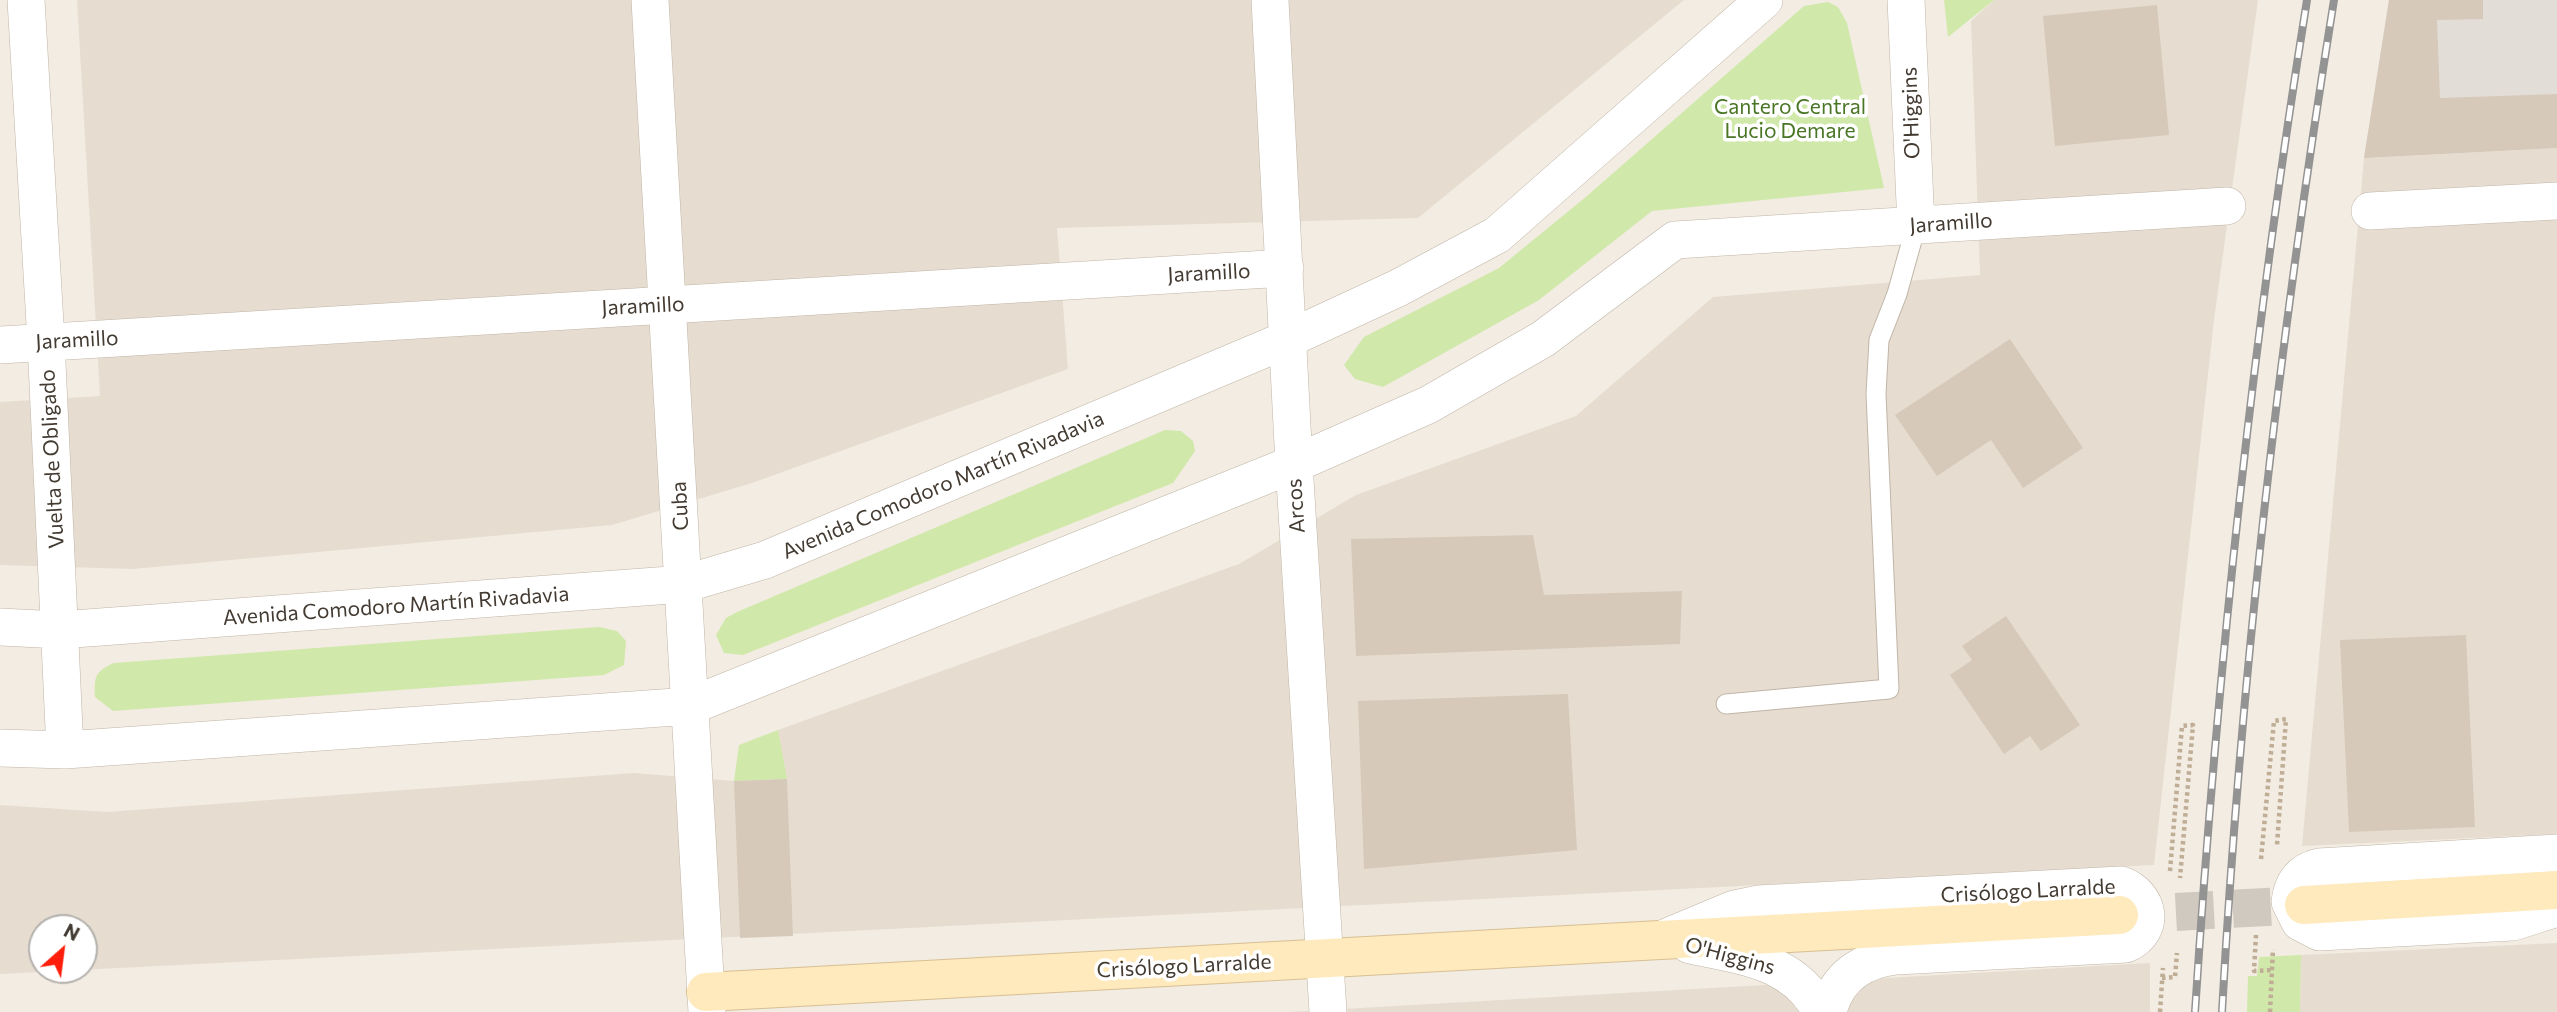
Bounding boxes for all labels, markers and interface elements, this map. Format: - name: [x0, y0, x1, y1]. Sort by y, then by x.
- street label: O'Higgins: [1897, 66, 1925, 160]
- park label: Cantero Central Lucio Demare: [1714, 94, 1866, 144]
- street label: Jaramillo: [1909, 208, 1993, 238]
- street label: Jaramillo: [1167, 258, 1251, 288]
- street label: Jaramillo: [601, 291, 685, 321]
- street label: Jaramillo: [35, 325, 119, 355]
- street label: Vuelta de Obligado: [35, 369, 69, 549]
- street label: Avenida Comodoro Martín Rivadavia: [778, 406, 1108, 564]
- street label: Arcos: [1282, 478, 1310, 534]
- street label: Cuba: [666, 481, 694, 531]
- street label: Avenida Comodoro Martín Rivadavia: [222, 581, 570, 631]
- street label: Crisólogo Larralde: [1940, 874, 2116, 908]
- north arrow: [28, 914, 98, 984]
- text: N: [60, 918, 84, 945]
- street label: O'Higgins: [1682, 932, 1778, 980]
- street label: Crisólogo Larralde: [1096, 949, 1272, 983]

